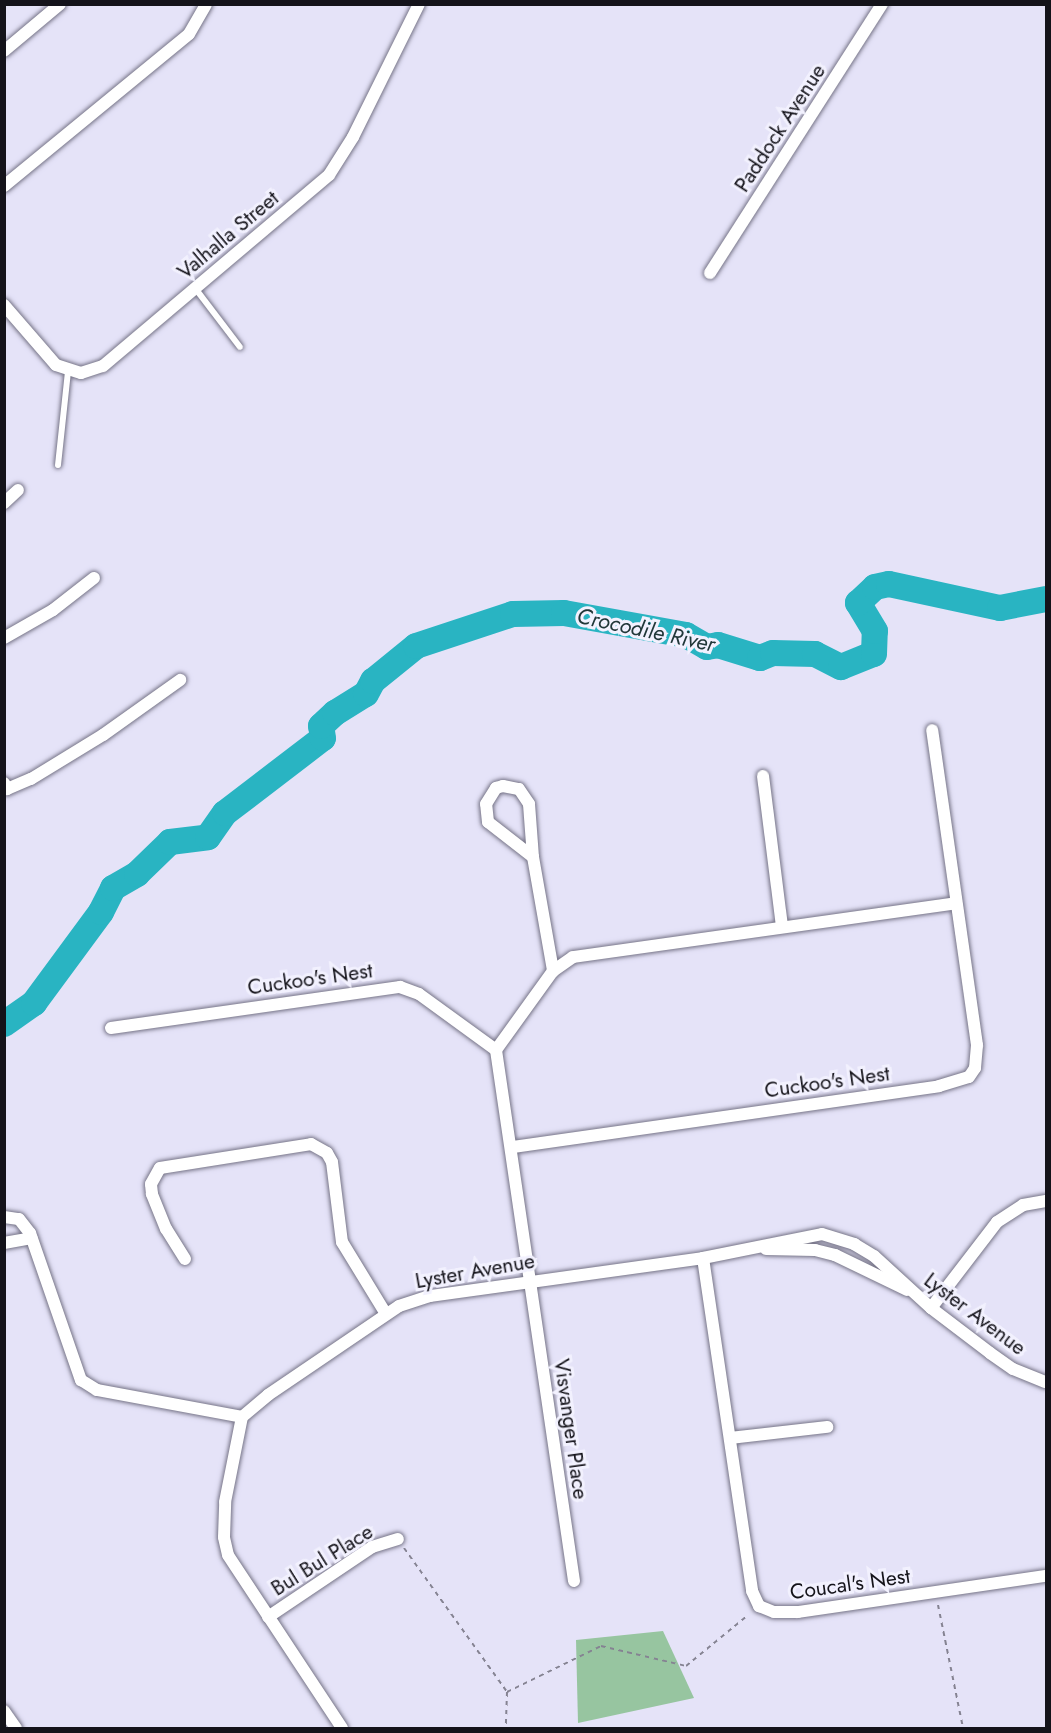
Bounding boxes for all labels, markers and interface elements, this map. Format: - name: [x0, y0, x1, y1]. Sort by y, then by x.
- street label: Paddock Avenue: [729, 59, 831, 197]
- street label: Valhalla Street: [172, 186, 284, 284]
- water label: Crocodile River: [575, 603, 717, 657]
- street label: Cuckoo's Nest: [246, 958, 374, 1000]
- street label: Cuckoo's Nest: [763, 1061, 891, 1103]
- street label: Lyster Avenue: [413, 1248, 537, 1294]
- street label: Lyster Avenue: [919, 1268, 1031, 1360]
- street label: Visvanger Place: [549, 1357, 593, 1501]
- street label: Bul Bul Place: [267, 1519, 377, 1601]
- street label: Coucal's Nest: [788, 1563, 912, 1605]

